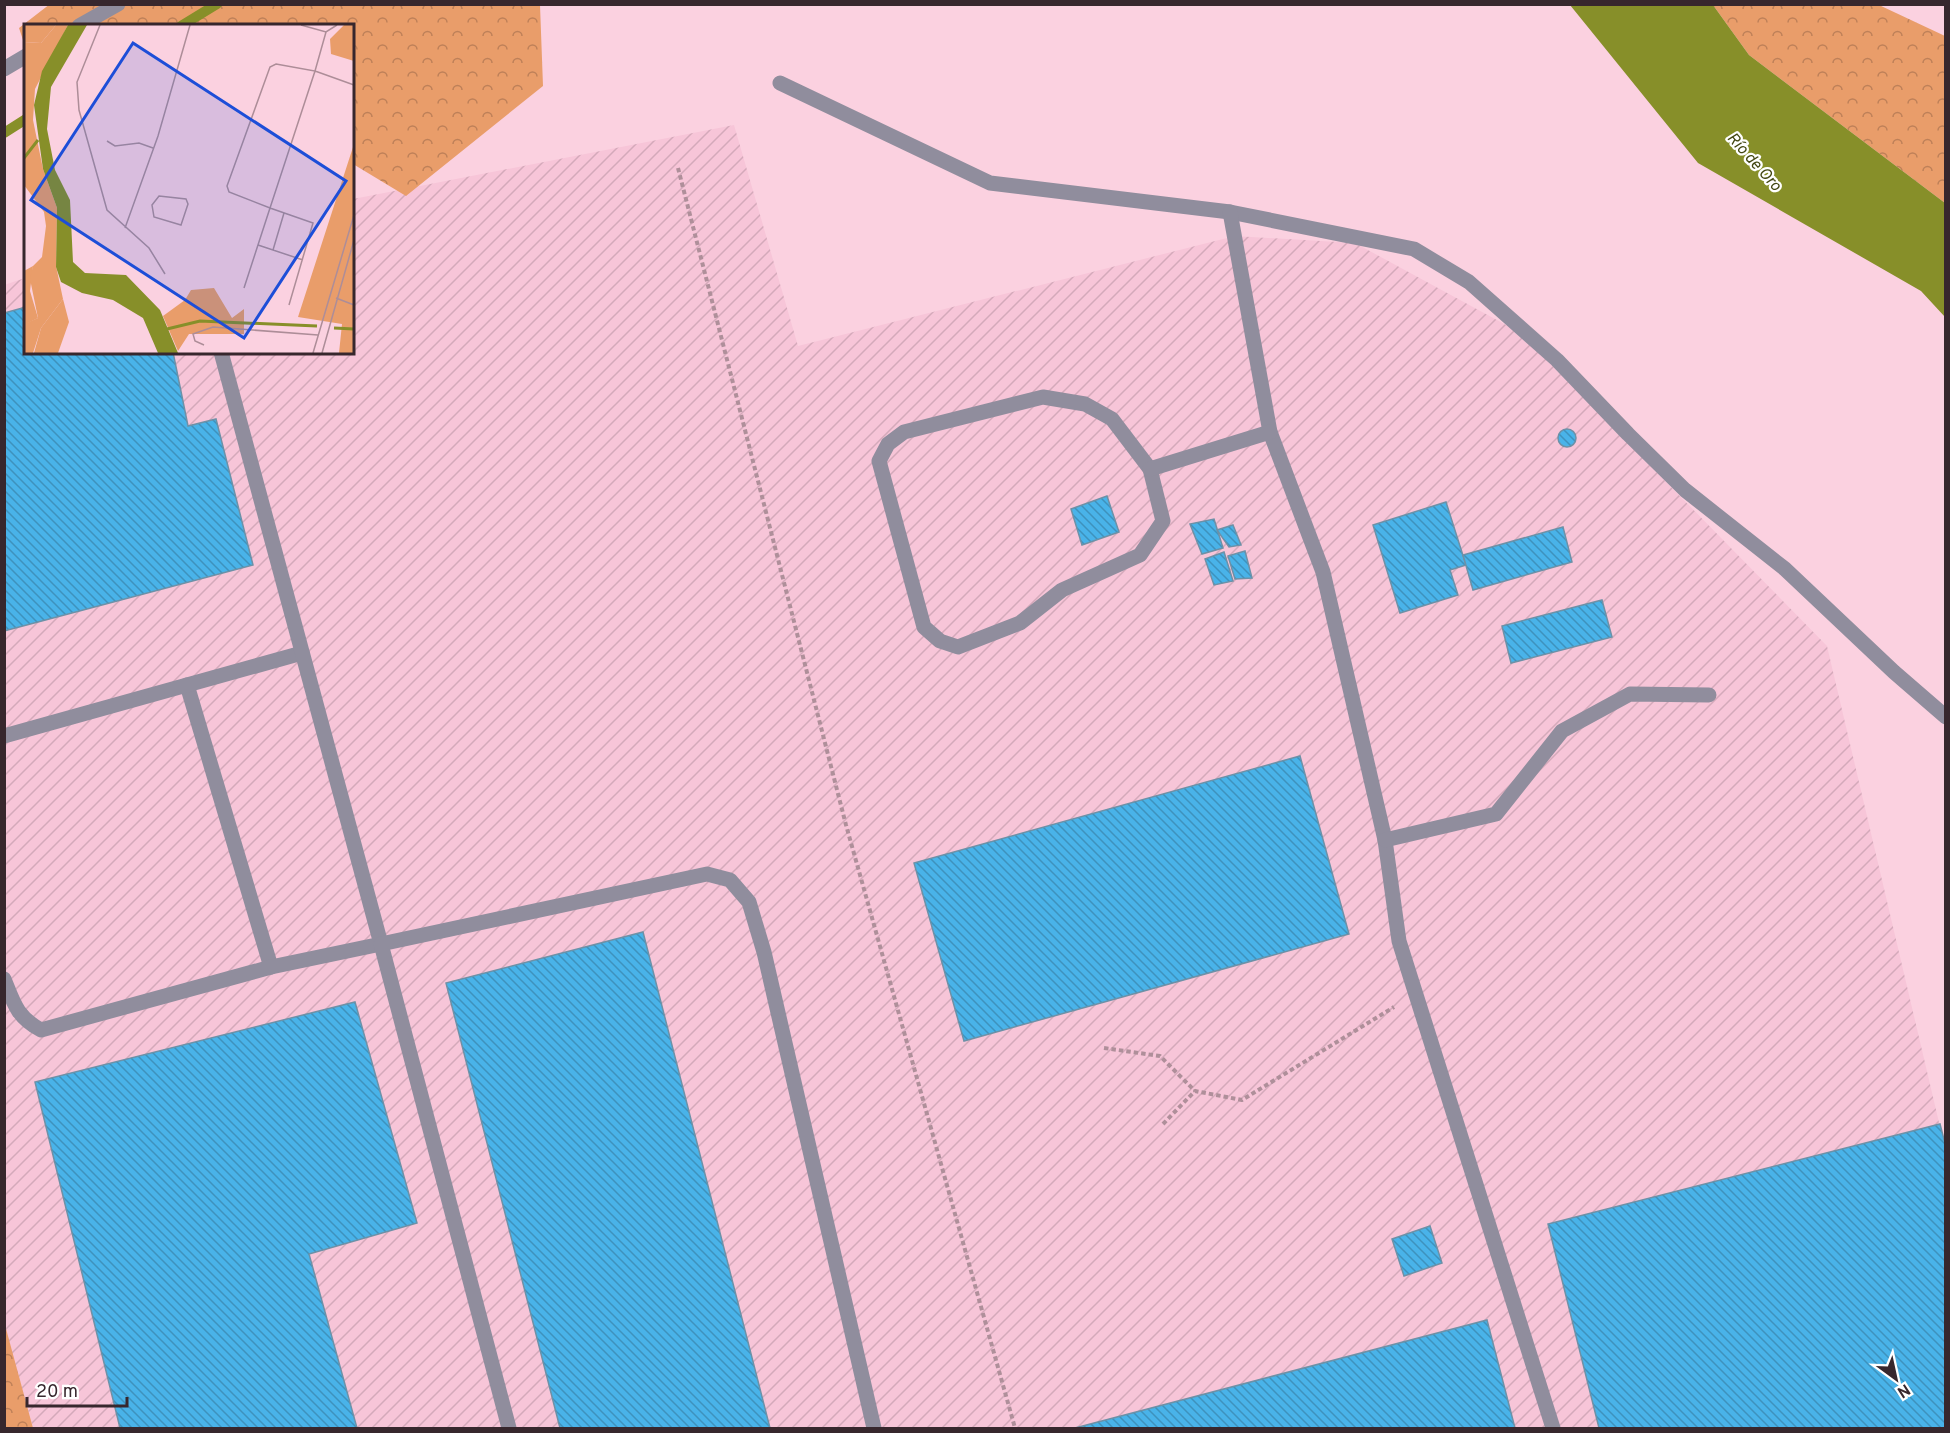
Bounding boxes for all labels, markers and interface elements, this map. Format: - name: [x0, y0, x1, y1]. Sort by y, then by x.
- inset map: [24, 24, 354, 354]
- water label: Río de Oro: [1722, 129, 1785, 196]
- north arrow: [1866, 1349, 1926, 1409]
- scale bar: [27, 1370, 128, 1408]
- text: N: [1893, 1378, 1913, 1401]
- text: 20 m: [36, 1381, 78, 1404]

